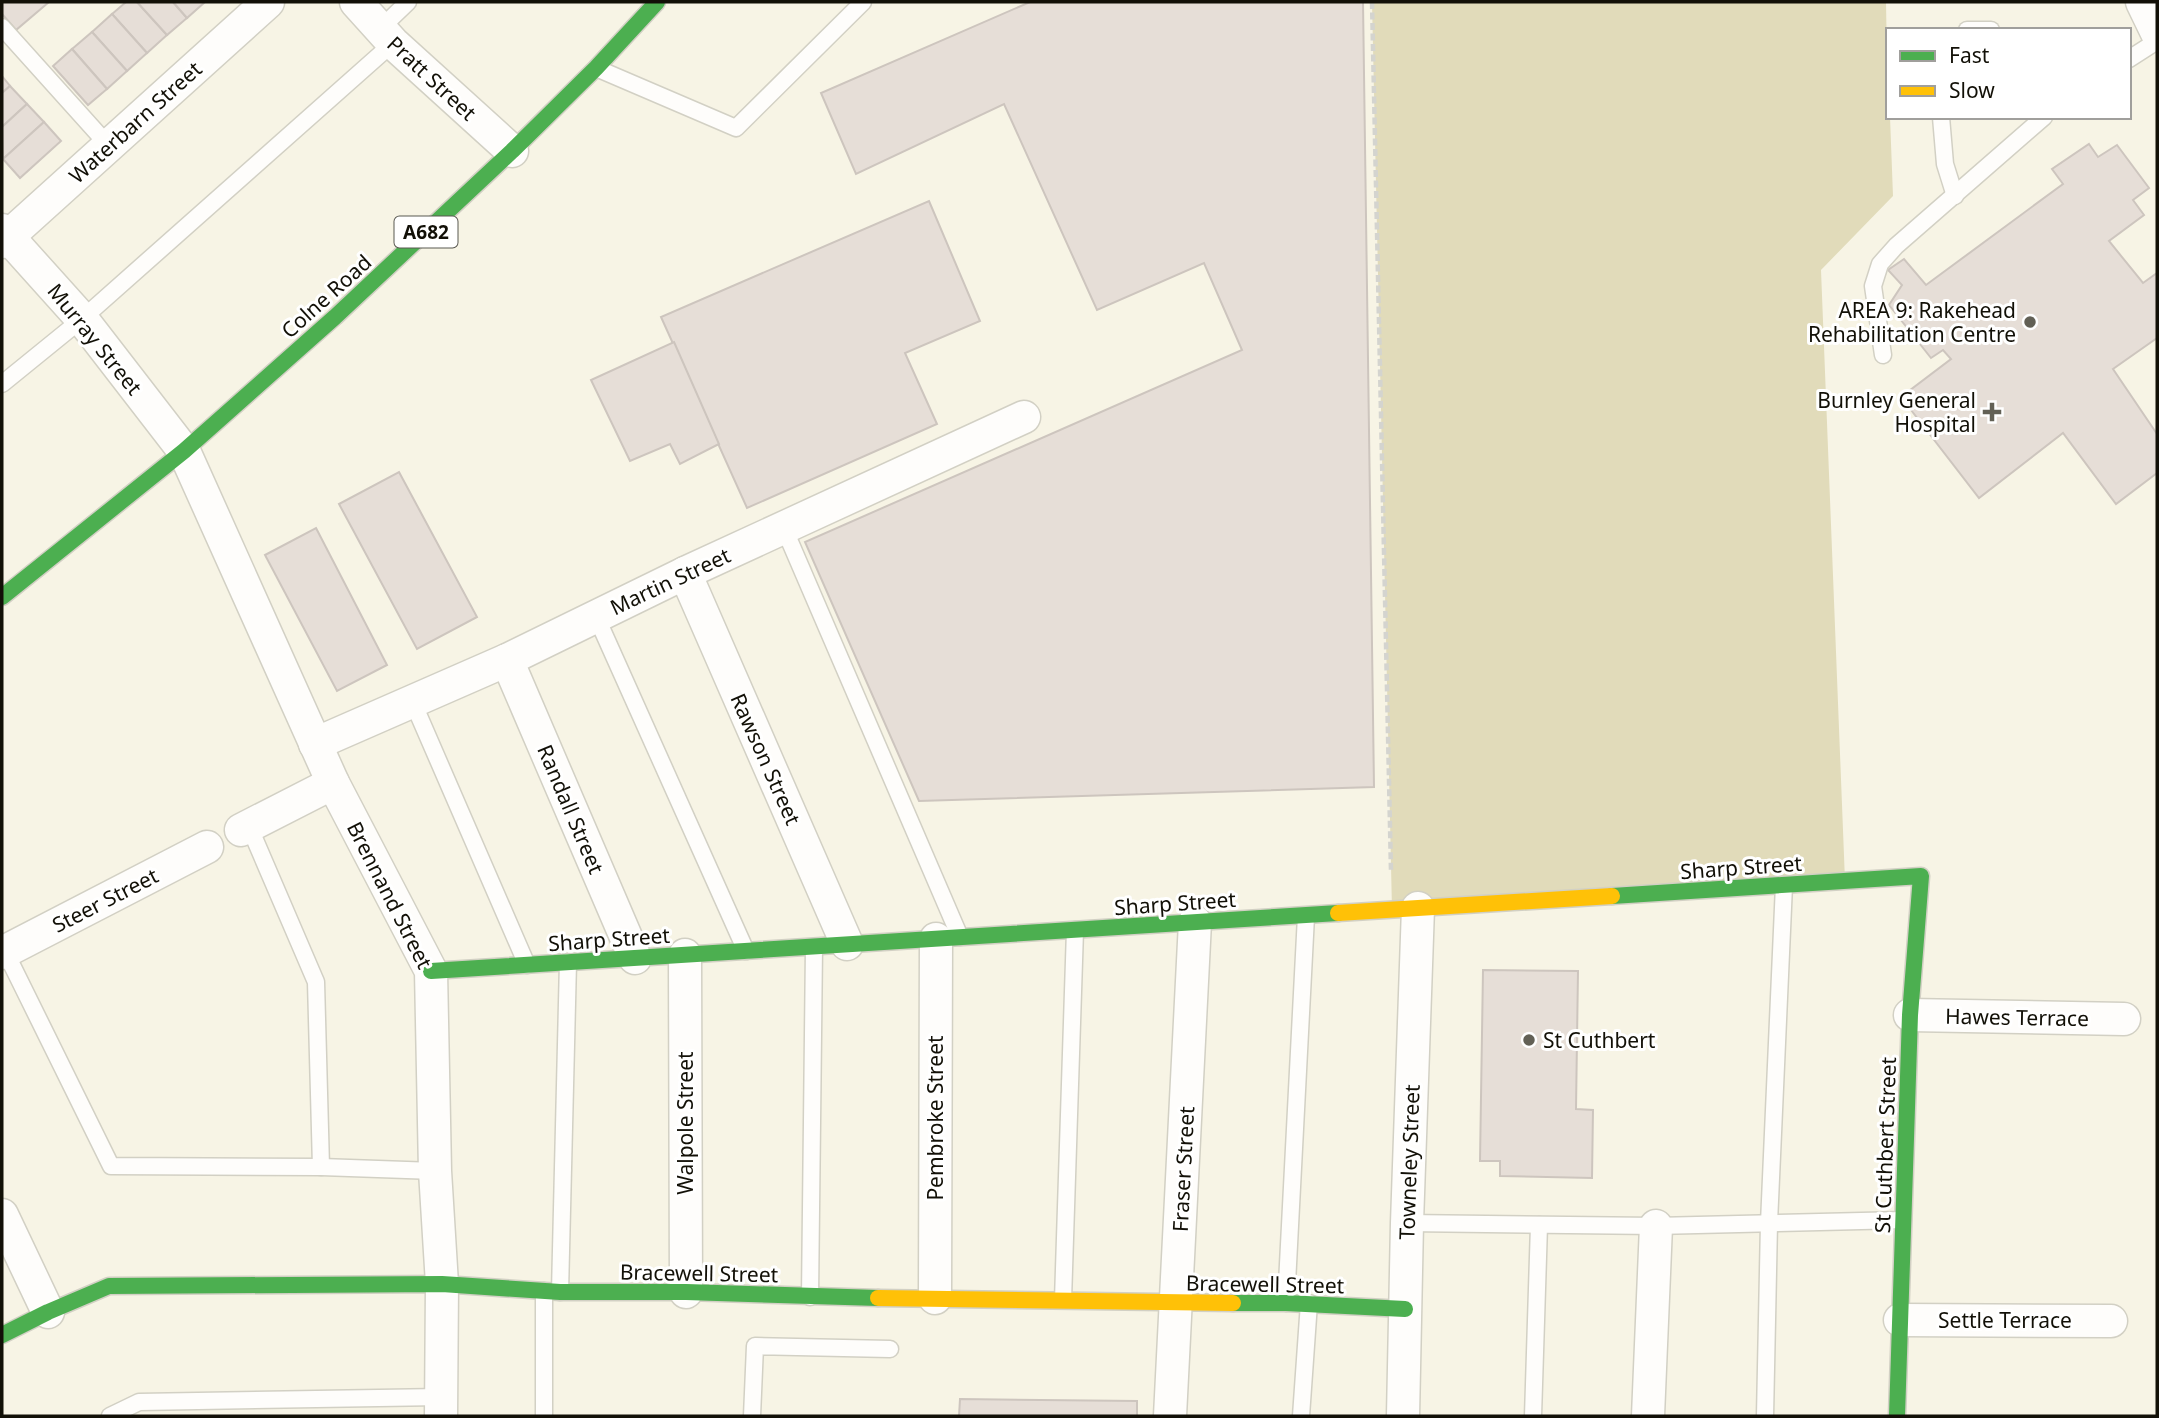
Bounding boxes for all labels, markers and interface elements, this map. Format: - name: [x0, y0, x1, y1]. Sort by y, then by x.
- legend: [1886, 28, 2131, 119]
- street label: Pratt Street: [381, 30, 483, 127]
- text: Fast: [1949, 41, 1990, 69]
- street label: Waterbarn Street: [63, 55, 208, 189]
- text: Slow: [1949, 76, 1995, 104]
- road number: A682: [394, 216, 458, 248]
- street label: Colne Road: [275, 248, 377, 344]
- street label: Murray Street: [41, 278, 149, 401]
- place label: AREA 9: Rakehead Rehabilitation Centre: [1808, 296, 2016, 348]
- marker: AREA 9: Rakehead Rehabilitation Centre: [2022, 314, 2038, 330]
- place label: Burnley General Hospital: [1817, 386, 1976, 438]
- marker: Burnley General Hospital: [1982, 402, 2002, 422]
- street label: Martin Street: [605, 541, 735, 621]
- street label: Rawson Street: [724, 689, 808, 830]
- street label: Randall Street: [531, 740, 611, 878]
- street label: Brennand Street: [341, 817, 439, 974]
- street label: Sharp Street: [1679, 849, 1803, 885]
- street label: Steer Street: [47, 861, 163, 939]
- street label: Sharp Street: [1113, 885, 1237, 921]
- street label: Sharp Street: [547, 921, 671, 957]
- street label: Hawes Terrace: [1945, 1002, 2089, 1032]
- place label: St Cuthbert: [1543, 1026, 1656, 1054]
- marker: St Cuthbert: [1521, 1032, 1537, 1048]
- street label: Pembroke Street: [921, 1035, 949, 1201]
- street label: Walpole Street: [671, 1051, 699, 1195]
- street label: St Cuthbert Street: [1868, 1056, 1902, 1234]
- street label: Towneley Street: [1392, 1083, 1426, 1240]
- street label: Fraser Street: [1166, 1105, 1200, 1232]
- street label: Bracewell Street: [620, 1258, 779, 1288]
- street label: Bracewell Street: [1186, 1269, 1345, 1299]
- street label: Settle Terrace: [1938, 1306, 2072, 1334]

